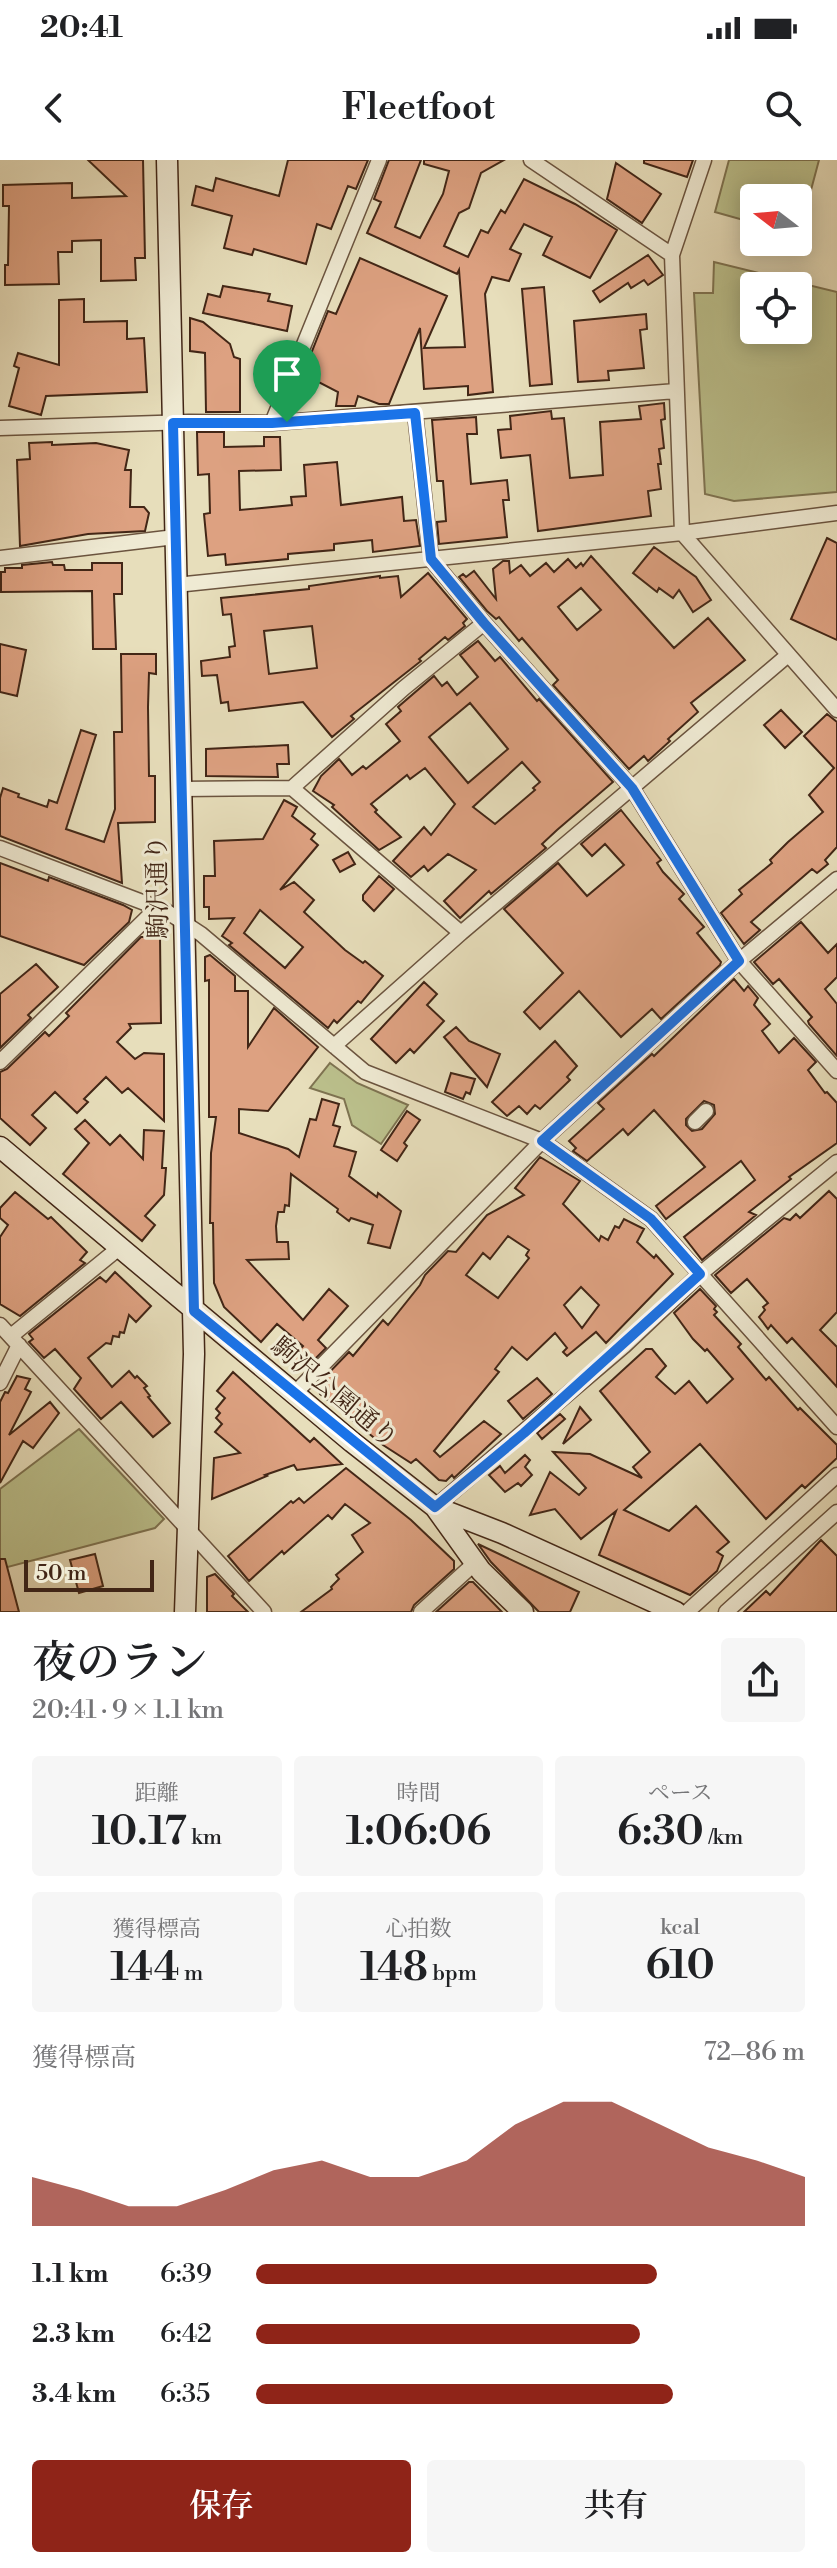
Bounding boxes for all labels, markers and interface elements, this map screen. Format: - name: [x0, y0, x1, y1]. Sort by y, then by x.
- text: 20:41: [40, 9, 123, 47]
- icon: back: [32, 86, 76, 130]
- text: Fleetfoot: [342, 86, 495, 131]
- icon: search: [761, 86, 805, 130]
- north arrow: [740, 184, 812, 256]
- map controls: [740, 184, 812, 344]
- button: locate: [740, 272, 812, 344]
- pin: [253, 340, 321, 422]
- icon: arrive: [265, 352, 309, 396]
- street label: 駒沢通り: [141, 835, 175, 939]
- street label: 駒沢公園通り: [264, 1330, 404, 1455]
- scale bar: [24, 1556, 154, 1592]
- text: 50 m: [36, 1560, 87, 1587]
- text: 夜のラン: [32, 1636, 208, 1691]
- button: share: [721, 1638, 805, 1722]
- text: 20:41 · 9 × 1.1 km: [32, 1694, 224, 1726]
- text: 距離: [135, 1780, 179, 1807]
- text: 時間: [396, 1780, 441, 1807]
- text: ペース: [648, 1780, 713, 1807]
- text: 10.17: [92, 1807, 187, 1857]
- text: 1:06:06: [346, 1807, 491, 1857]
- text: 6:30: [617, 1807, 704, 1857]
- text: km: [187, 1824, 222, 1851]
- text: /km: [704, 1824, 743, 1851]
- text: kcal: [660, 1914, 700, 1941]
- text: 獲得標高: [113, 1916, 201, 1943]
- text: 心拍数: [385, 1916, 452, 1943]
- text: 610: [646, 1941, 715, 1991]
- text: 144: [110, 1943, 180, 1993]
- text: 148: [360, 1943, 428, 1993]
- text: m: [180, 1960, 203, 1987]
- text: bpm: [428, 1960, 477, 1987]
- text: 72–86 m: [704, 2036, 805, 2068]
- text: 獲得標高: [32, 2042, 136, 2074]
- text: 1.1 km: [32, 2258, 108, 2290]
- text: 6:39: [160, 2258, 212, 2290]
- text: 2.3 km: [32, 2318, 115, 2350]
- text: 6:42: [160, 2318, 212, 2350]
- text: 3.4 km: [32, 2378, 116, 2410]
- text: 6:35: [160, 2378, 210, 2410]
- button: 保存: [32, 2460, 411, 2552]
- button: 共有: [427, 2460, 805, 2552]

